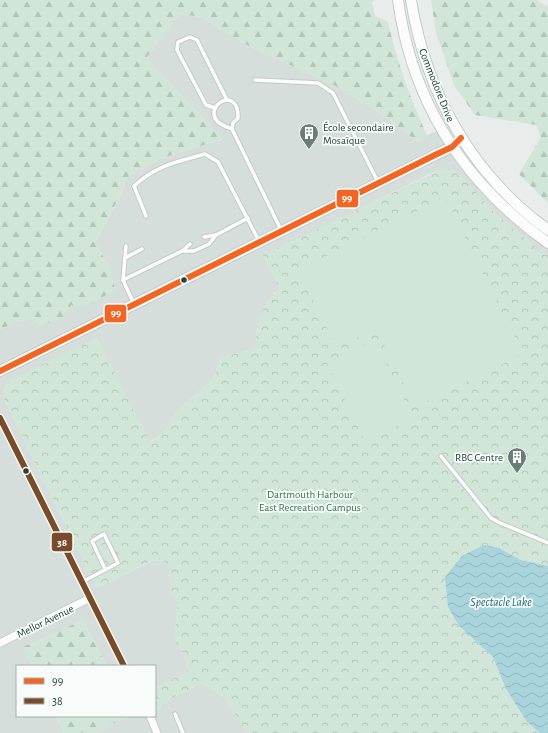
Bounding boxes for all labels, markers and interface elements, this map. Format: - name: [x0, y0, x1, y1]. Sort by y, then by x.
- street label: Commodore Drive: [417, 47, 456, 123]
- place label: École secondaire Mosaïque: [323, 121, 394, 146]
- building icon: École secondaire Mosaïque: [298, 122, 320, 150]
- line badge: 99: [336, 189, 359, 208]
- text: 99: [342, 193, 352, 204]
- unlabelled marker: [179, 275, 189, 285]
- line badge: 99: [104, 304, 127, 323]
- text: 99: [111, 308, 121, 319]
- building icon: RBC Centre: [506, 446, 528, 474]
- place label: RBC Centre: [455, 452, 503, 463]
- unlabelled marker: [21, 466, 31, 476]
- park label: Dartmouth Harbour East Recreation Campus: [259, 489, 361, 513]
- line badge: 38: [51, 532, 73, 552]
- text: 38: [57, 537, 67, 548]
- water label: Spectacle Lake: [470, 596, 532, 609]
- street label: Mellor Avenue: [15, 603, 75, 640]
- legend: [16, 665, 156, 717]
- text: 99: [52, 675, 64, 687]
- text: 38: [52, 695, 63, 707]

